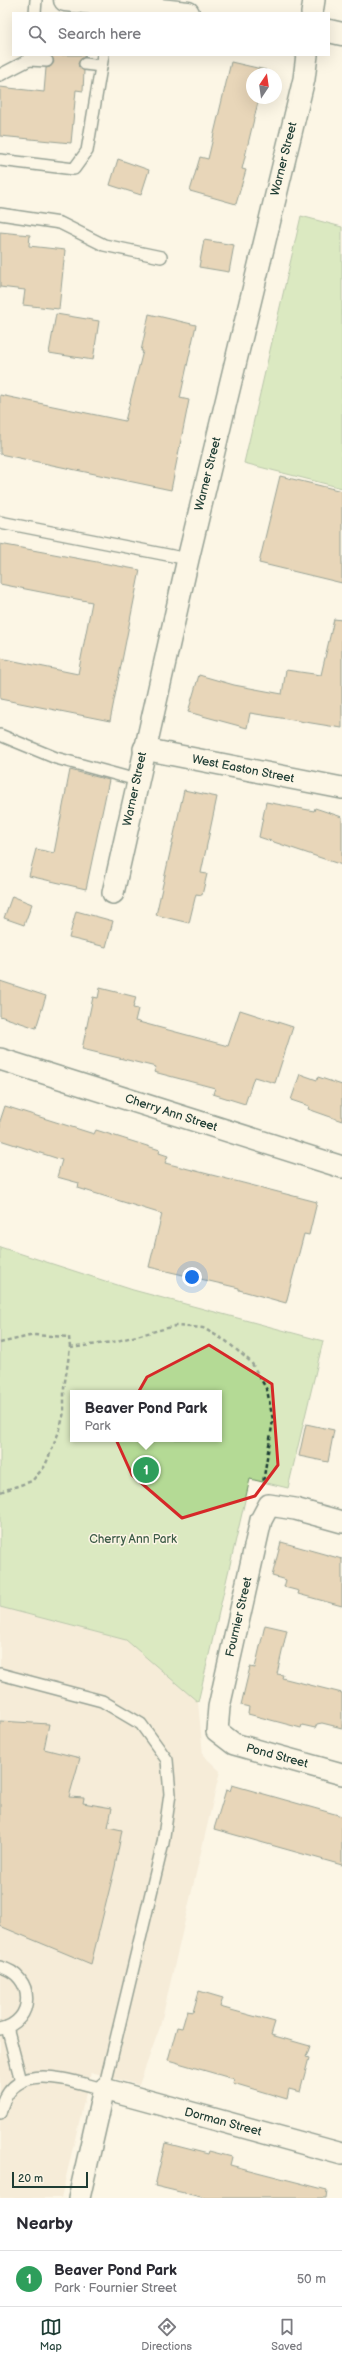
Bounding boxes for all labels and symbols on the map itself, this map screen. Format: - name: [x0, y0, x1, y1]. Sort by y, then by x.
- north arrow: [246, 68, 282, 104]
- street label: Warner Street: [268, 120, 300, 197]
- street label: Warner Street: [192, 435, 224, 512]
- street label: Warner Street: [120, 750, 150, 828]
- street label: West Easton Street: [191, 752, 296, 786]
- street label: Cherry Ann Street: [123, 1091, 219, 1135]
- your location: [182, 1267, 202, 1287]
- pin: 1: [133, 1455, 159, 1485]
- park label: Cherry Ann Park: [89, 1532, 177, 1547]
- street label: Fournier Street: [223, 1575, 256, 1658]
- street label: Pond Street: [244, 1741, 310, 1772]
- street label: Dorman Street: [183, 2105, 263, 2140]
- scale bar: [12, 2170, 88, 2189]

